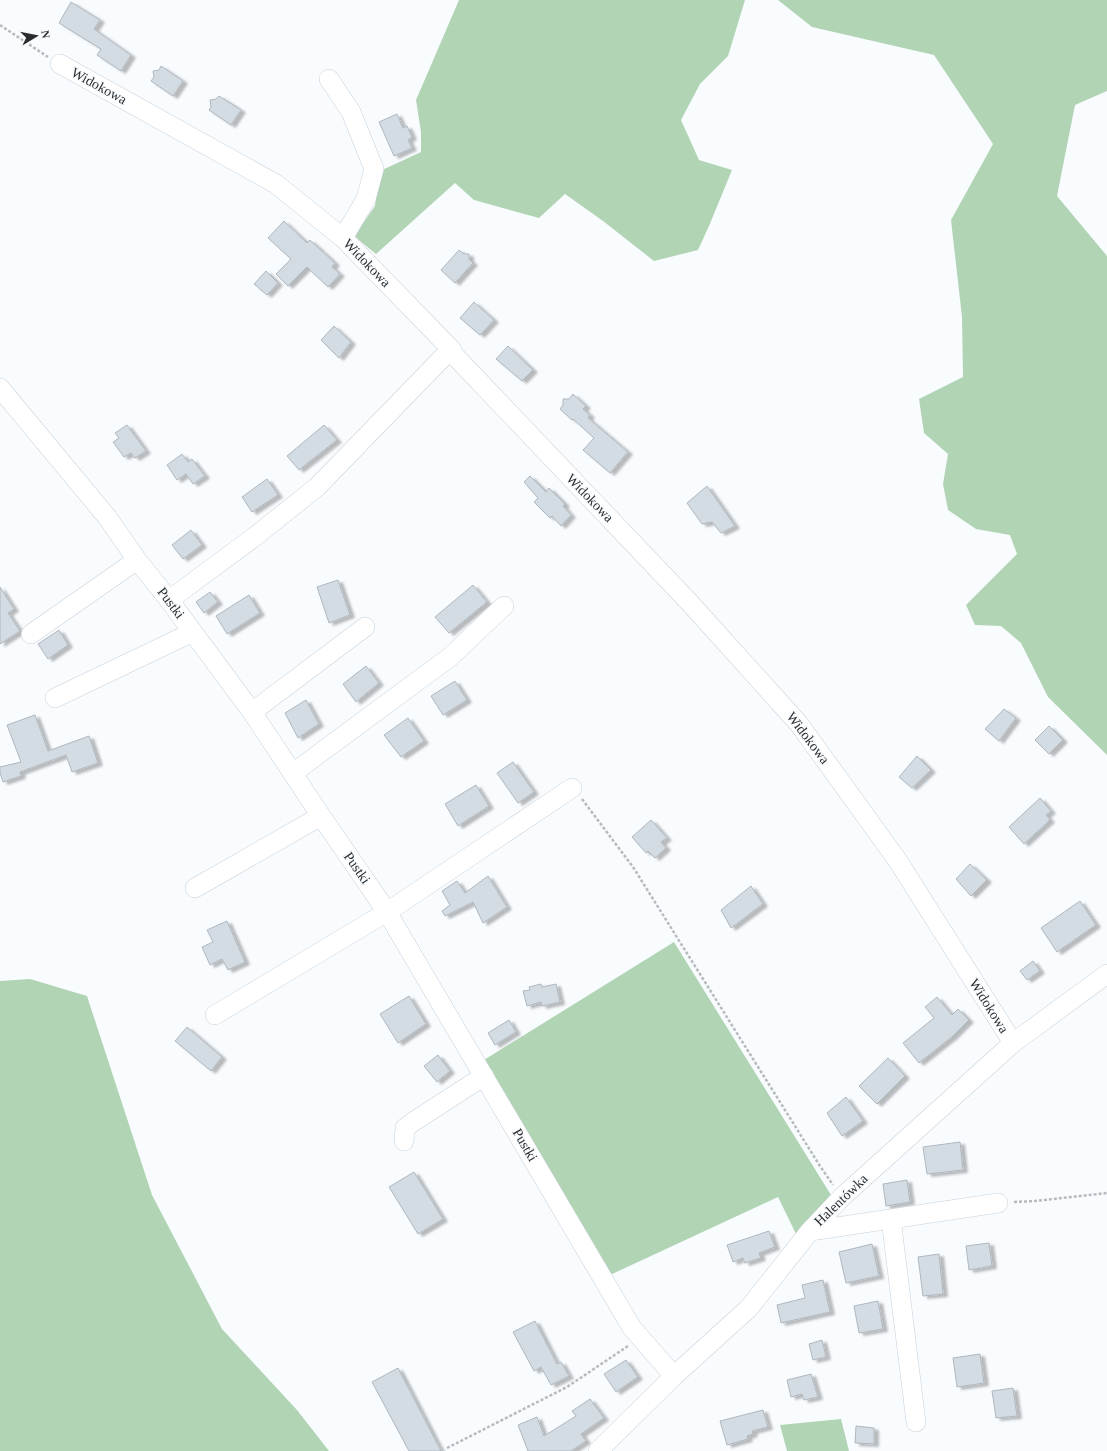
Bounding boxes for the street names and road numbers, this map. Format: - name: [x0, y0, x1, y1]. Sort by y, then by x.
- street label: Widokowa: [69, 65, 130, 108]
- street label: Widokowa: [340, 236, 394, 291]
- street label: Widokowa: [563, 471, 617, 526]
- street label: Pustki: [154, 585, 188, 622]
- street label: Widokowa: [784, 709, 833, 767]
- street label: Pustki: [341, 849, 373, 887]
- street label: Widokowa: [967, 976, 1012, 1036]
- street label: Pustki: [510, 1126, 540, 1164]
- street label: Halentówka: [811, 1171, 871, 1229]

